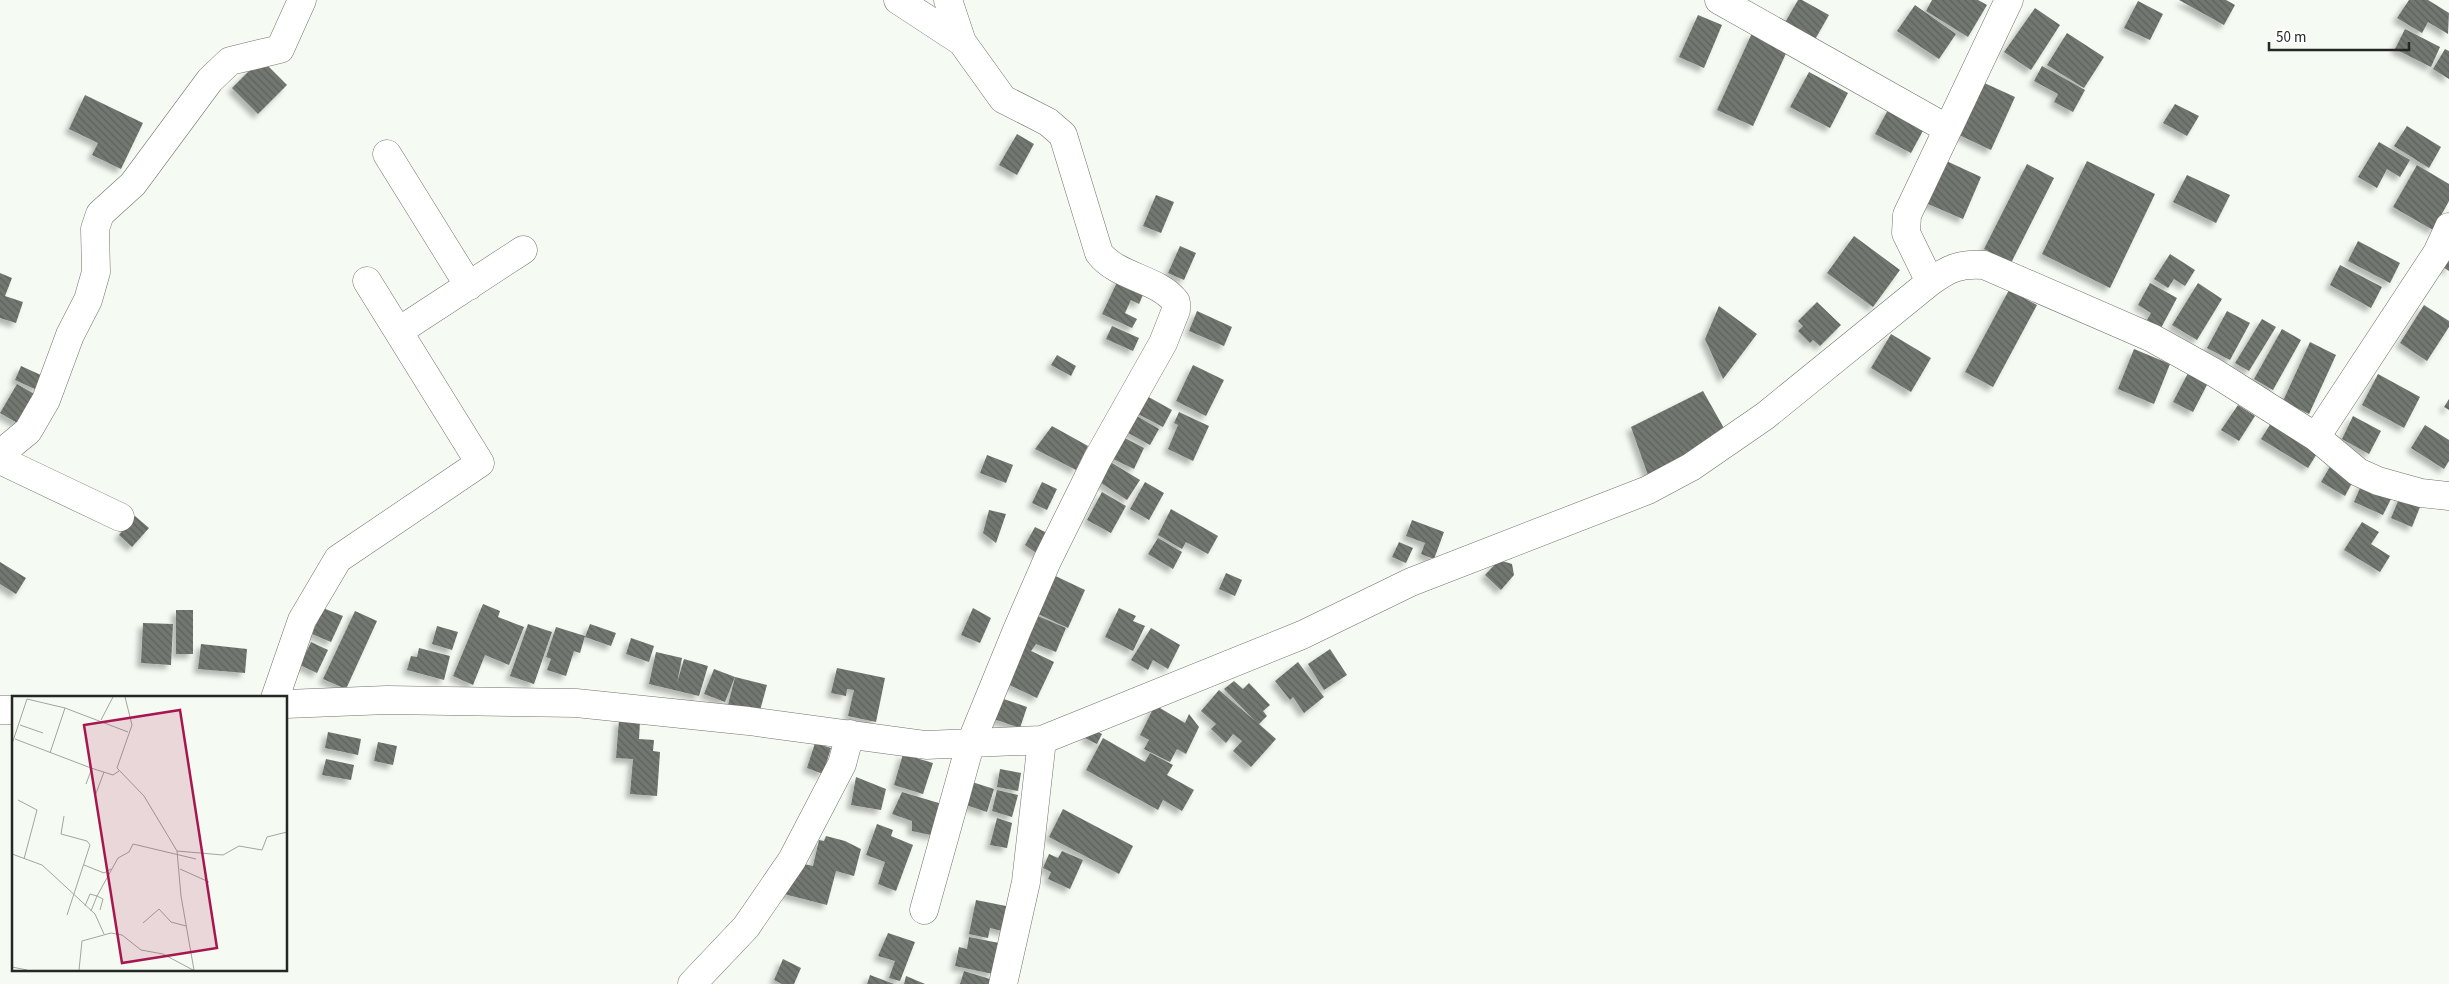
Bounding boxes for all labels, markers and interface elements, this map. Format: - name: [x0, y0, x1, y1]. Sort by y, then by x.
- scale bar: [2269, 20, 2409, 52]
- text: 50 m: [2276, 27, 2306, 48]
- inset map: [12, 696, 288, 972]

